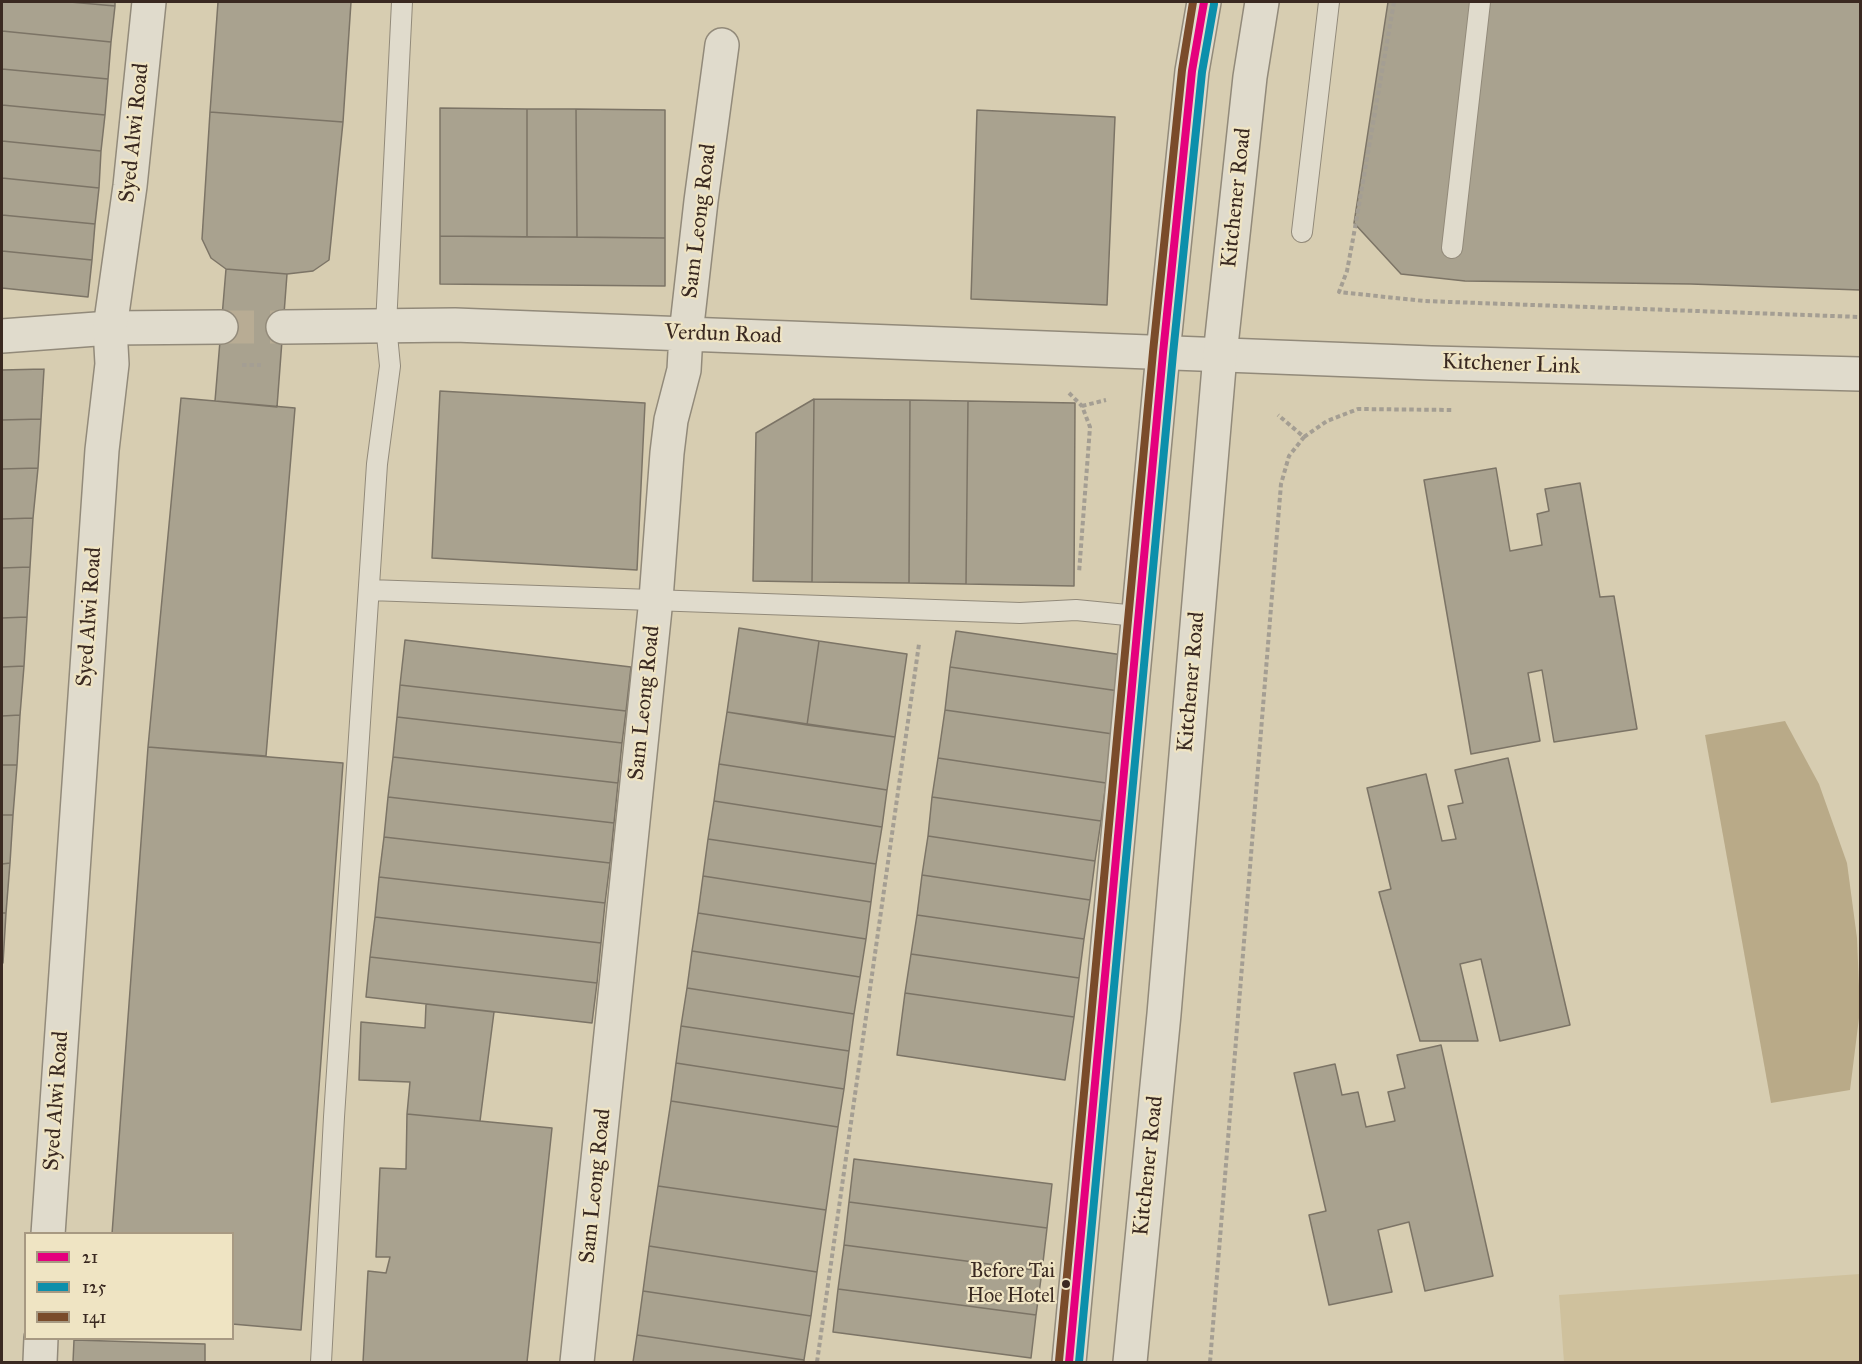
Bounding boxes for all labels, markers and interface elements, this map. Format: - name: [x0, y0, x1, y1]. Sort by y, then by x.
- street label: Syed Alwi Road: [115, 62, 155, 204]
- street label: Kitchener Road: [1217, 127, 1257, 269]
- street label: Sam Leong Road: [677, 142, 723, 300]
- street label: Verdun Road: [664, 320, 782, 350]
- street label: Kitchener Link: [1441, 349, 1581, 381]
- street label: Syed Alwi Road: [72, 546, 108, 688]
- street label: Kitchener Road: [1173, 611, 1211, 753]
- street label: Sam Leong Road: [624, 624, 666, 782]
- street label: Syed Alwi Road: [39, 1030, 75, 1172]
- street label: Kitchener Road: [1129, 1095, 1169, 1237]
- street label: Sam Leong Road: [575, 1107, 617, 1265]
- legend: [24, 1232, 234, 1340]
- text: 21: [82, 1246, 98, 1268]
- place label: Before Tai Hoe Hotel: [967, 1260, 1055, 1307]
- text: 125: [82, 1276, 106, 1298]
- marker: Before Tai Hoe Hotel: [1060, 1278, 1072, 1290]
- text: 141: [82, 1306, 106, 1328]

